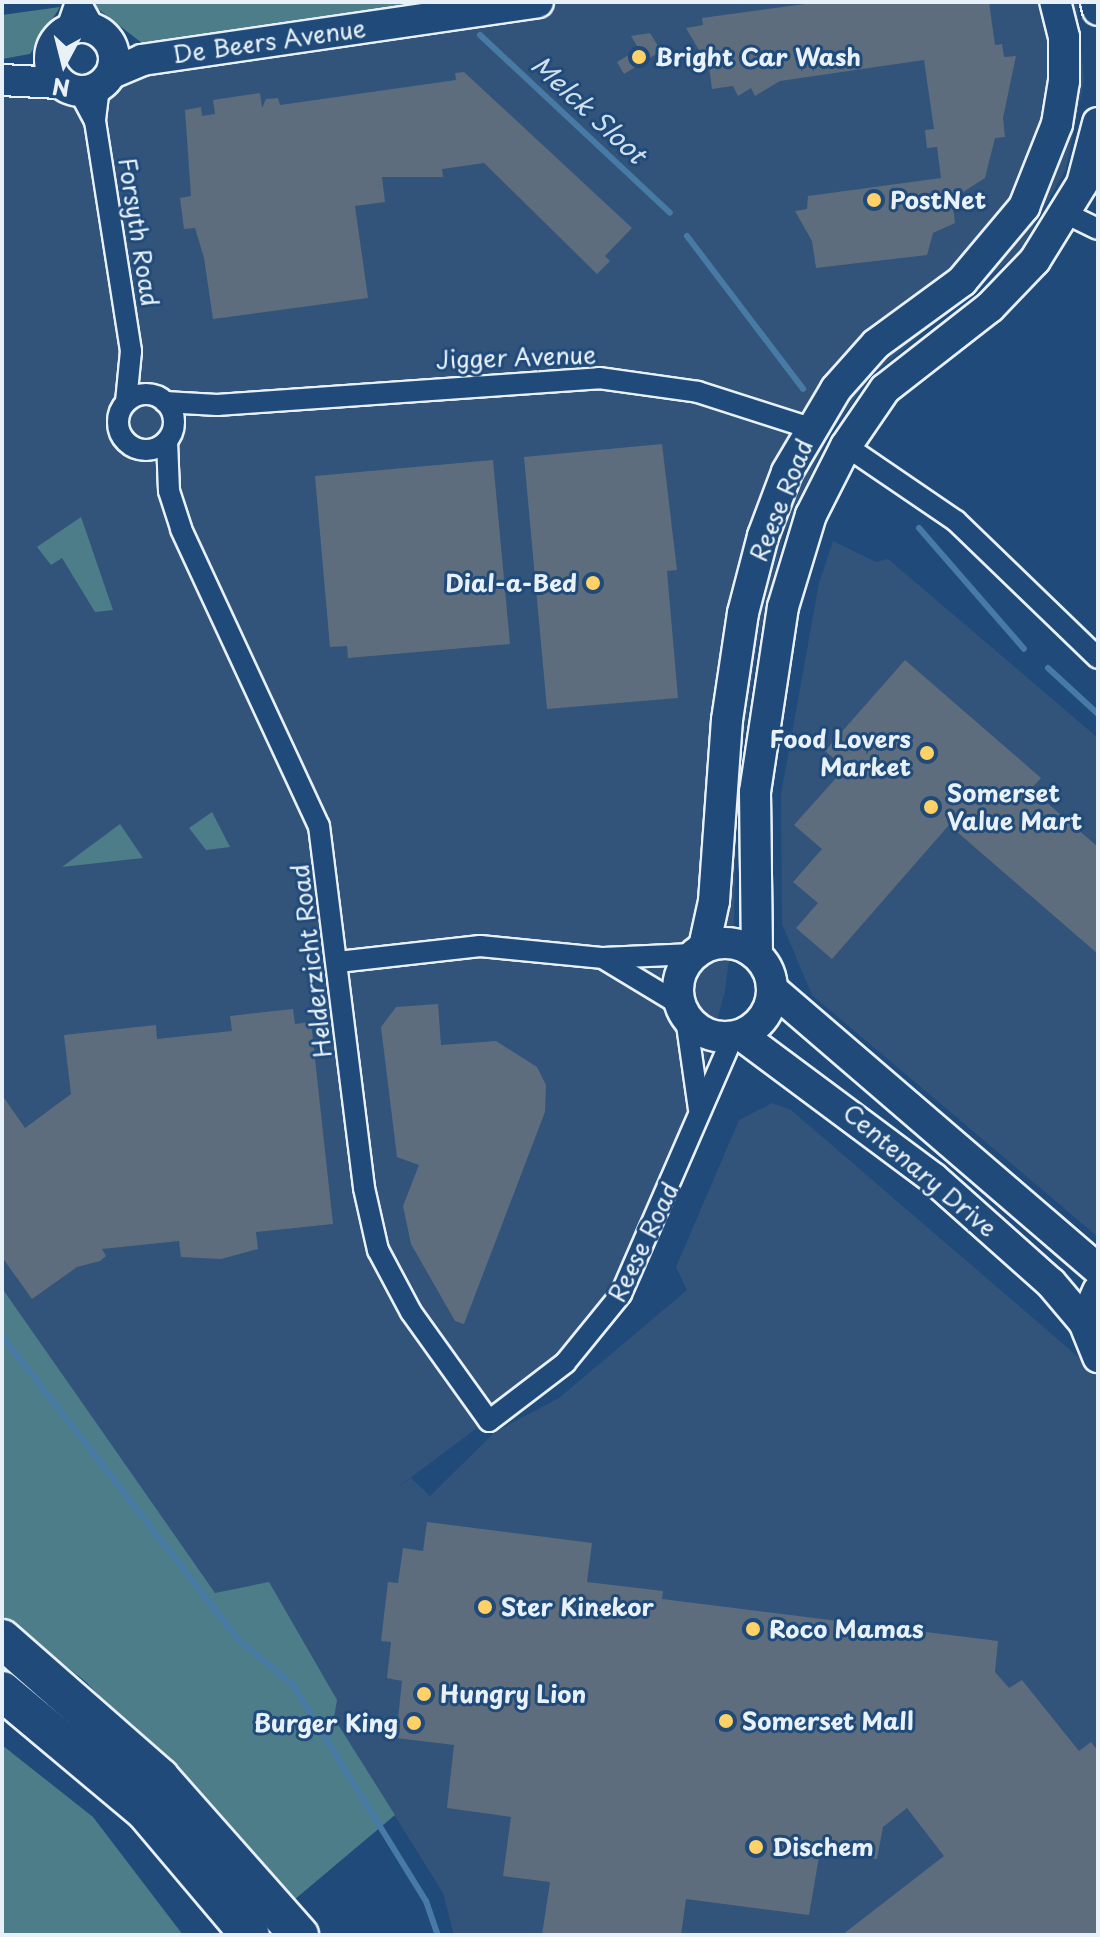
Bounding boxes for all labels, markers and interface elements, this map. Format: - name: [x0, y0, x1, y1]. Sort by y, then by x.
- street label: De Beers Avenue: [172, 13, 366, 69]
- north arrow: [24, 24, 104, 104]
- place label: Bright Car Wash: [655, 43, 861, 71]
- water label: Melck Sloot: [525, 48, 653, 170]
- marker: Bright Car Wash: [630, 48, 648, 66]
- text: N: [50, 71, 72, 106]
- street label: Forsyth Road: [113, 155, 165, 309]
- place label: PostNet: [890, 186, 986, 214]
- marker: PostNet: [865, 191, 883, 209]
- street label: Jigger Avenue: [435, 340, 597, 374]
- street label: Reese Road: [743, 434, 819, 566]
- place label: Dial-a-Bed: [445, 569, 577, 597]
- marker: Dial-a-Bed: [584, 574, 602, 592]
- place label: Food Lovers Market: [769, 725, 911, 781]
- marker: Food Lovers Market: [918, 744, 936, 762]
- place label: Somerset Value Mart: [947, 779, 1083, 835]
- marker: Somerset Value Mart: [922, 798, 940, 816]
- street label: Helderzicht Road: [285, 862, 337, 1060]
- street label: Centenary Drive: [838, 1098, 1002, 1242]
- street label: Reese Road: [601, 1177, 685, 1307]
- place label: Ster Kinekor: [501, 1593, 655, 1621]
- marker: Ster Kinekor: [476, 1598, 494, 1616]
- place label: Roco Mamas: [769, 1615, 924, 1643]
- marker: Roco Mamas: [744, 1620, 762, 1638]
- place label: Hungry Lion: [440, 1680, 587, 1708]
- marker: Hungry Lion: [415, 1685, 433, 1703]
- place label: Somerset Mall: [742, 1707, 915, 1735]
- place label: Burger King: [254, 1709, 398, 1737]
- marker: Somerset Mall: [717, 1712, 735, 1730]
- marker: Burger King: [405, 1714, 423, 1732]
- place label: Dischem: [772, 1833, 874, 1861]
- marker: Dischem: [747, 1838, 765, 1856]

